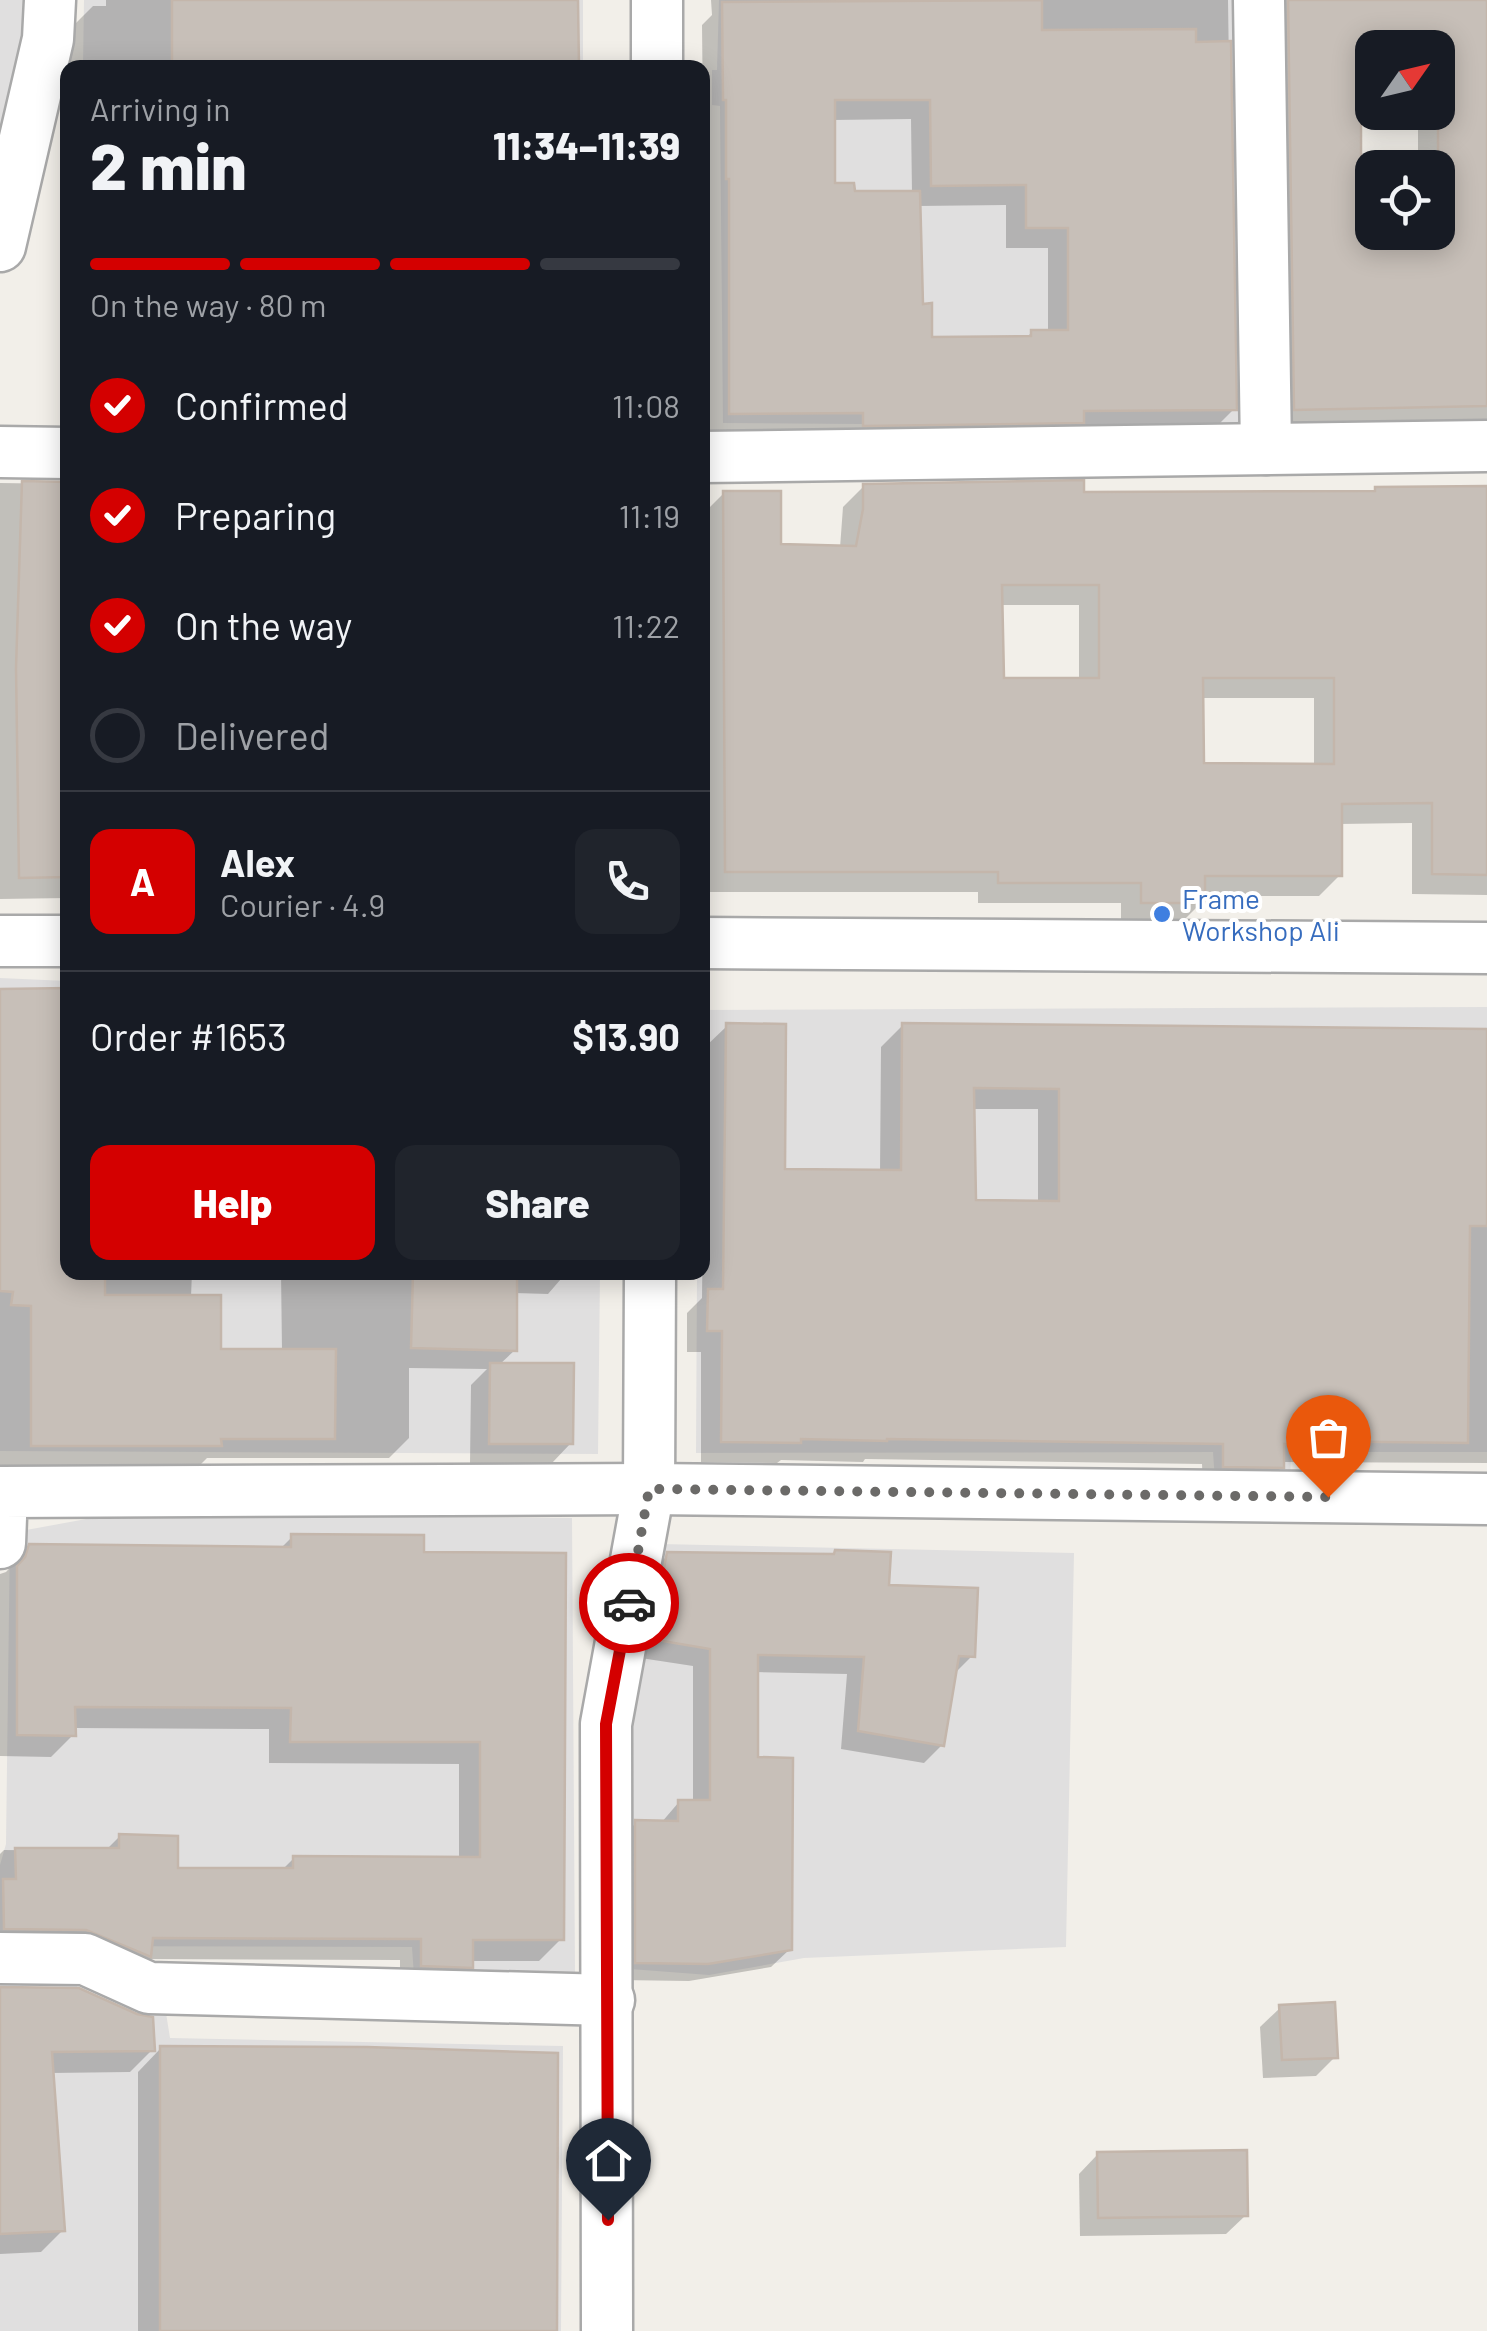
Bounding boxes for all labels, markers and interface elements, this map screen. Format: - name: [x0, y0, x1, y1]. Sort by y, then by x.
- north arrow: [1355, 30, 1455, 130]
- map controls: [1355, 30, 1455, 250]
- text: Arriving in: [90, 89, 230, 127]
- text: 11:34–11:39: [493, 122, 680, 168]
- text: 2 min: [90, 125, 247, 203]
- button: locate: [1355, 150, 1455, 250]
- text: On the way · 80 m: [90, 285, 326, 323]
- icon: check: [90, 378, 145, 433]
- text: Confirmed: [175, 382, 348, 428]
- text: 11:08: [612, 386, 680, 424]
- icon: check: [90, 488, 145, 543]
- text: Preparing: [175, 492, 336, 538]
- text: 11:19: [619, 496, 680, 534]
- icon: check: [90, 598, 145, 653]
- text: On the way: [175, 602, 352, 648]
- text: 11:22: [612, 606, 680, 644]
- text: Delivered: [175, 712, 329, 758]
- button: phone: [575, 829, 680, 934]
- text: Alex: [220, 839, 295, 885]
- text: A: [130, 858, 155, 904]
- place label: Frame Workshop Ali: [1182, 881, 1340, 947]
- text: Courier · 4.9: [220, 885, 385, 923]
- marker: Frame Workshop Ali: [1151, 903, 1173, 925]
- text: Order #1653: [90, 1013, 287, 1059]
- text: $13.90: [572, 1013, 680, 1059]
- button: Help: [90, 1145, 375, 1260]
- button: Share: [395, 1145, 680, 1260]
- pin: [1286, 1395, 1371, 1498]
- icon: bag: [1301, 1410, 1356, 1465]
- courier: [579, 1553, 679, 1653]
- icon: car: [602, 1576, 657, 1631]
- pin: [566, 2118, 651, 2221]
- icon: home: [581, 2133, 636, 2188]

